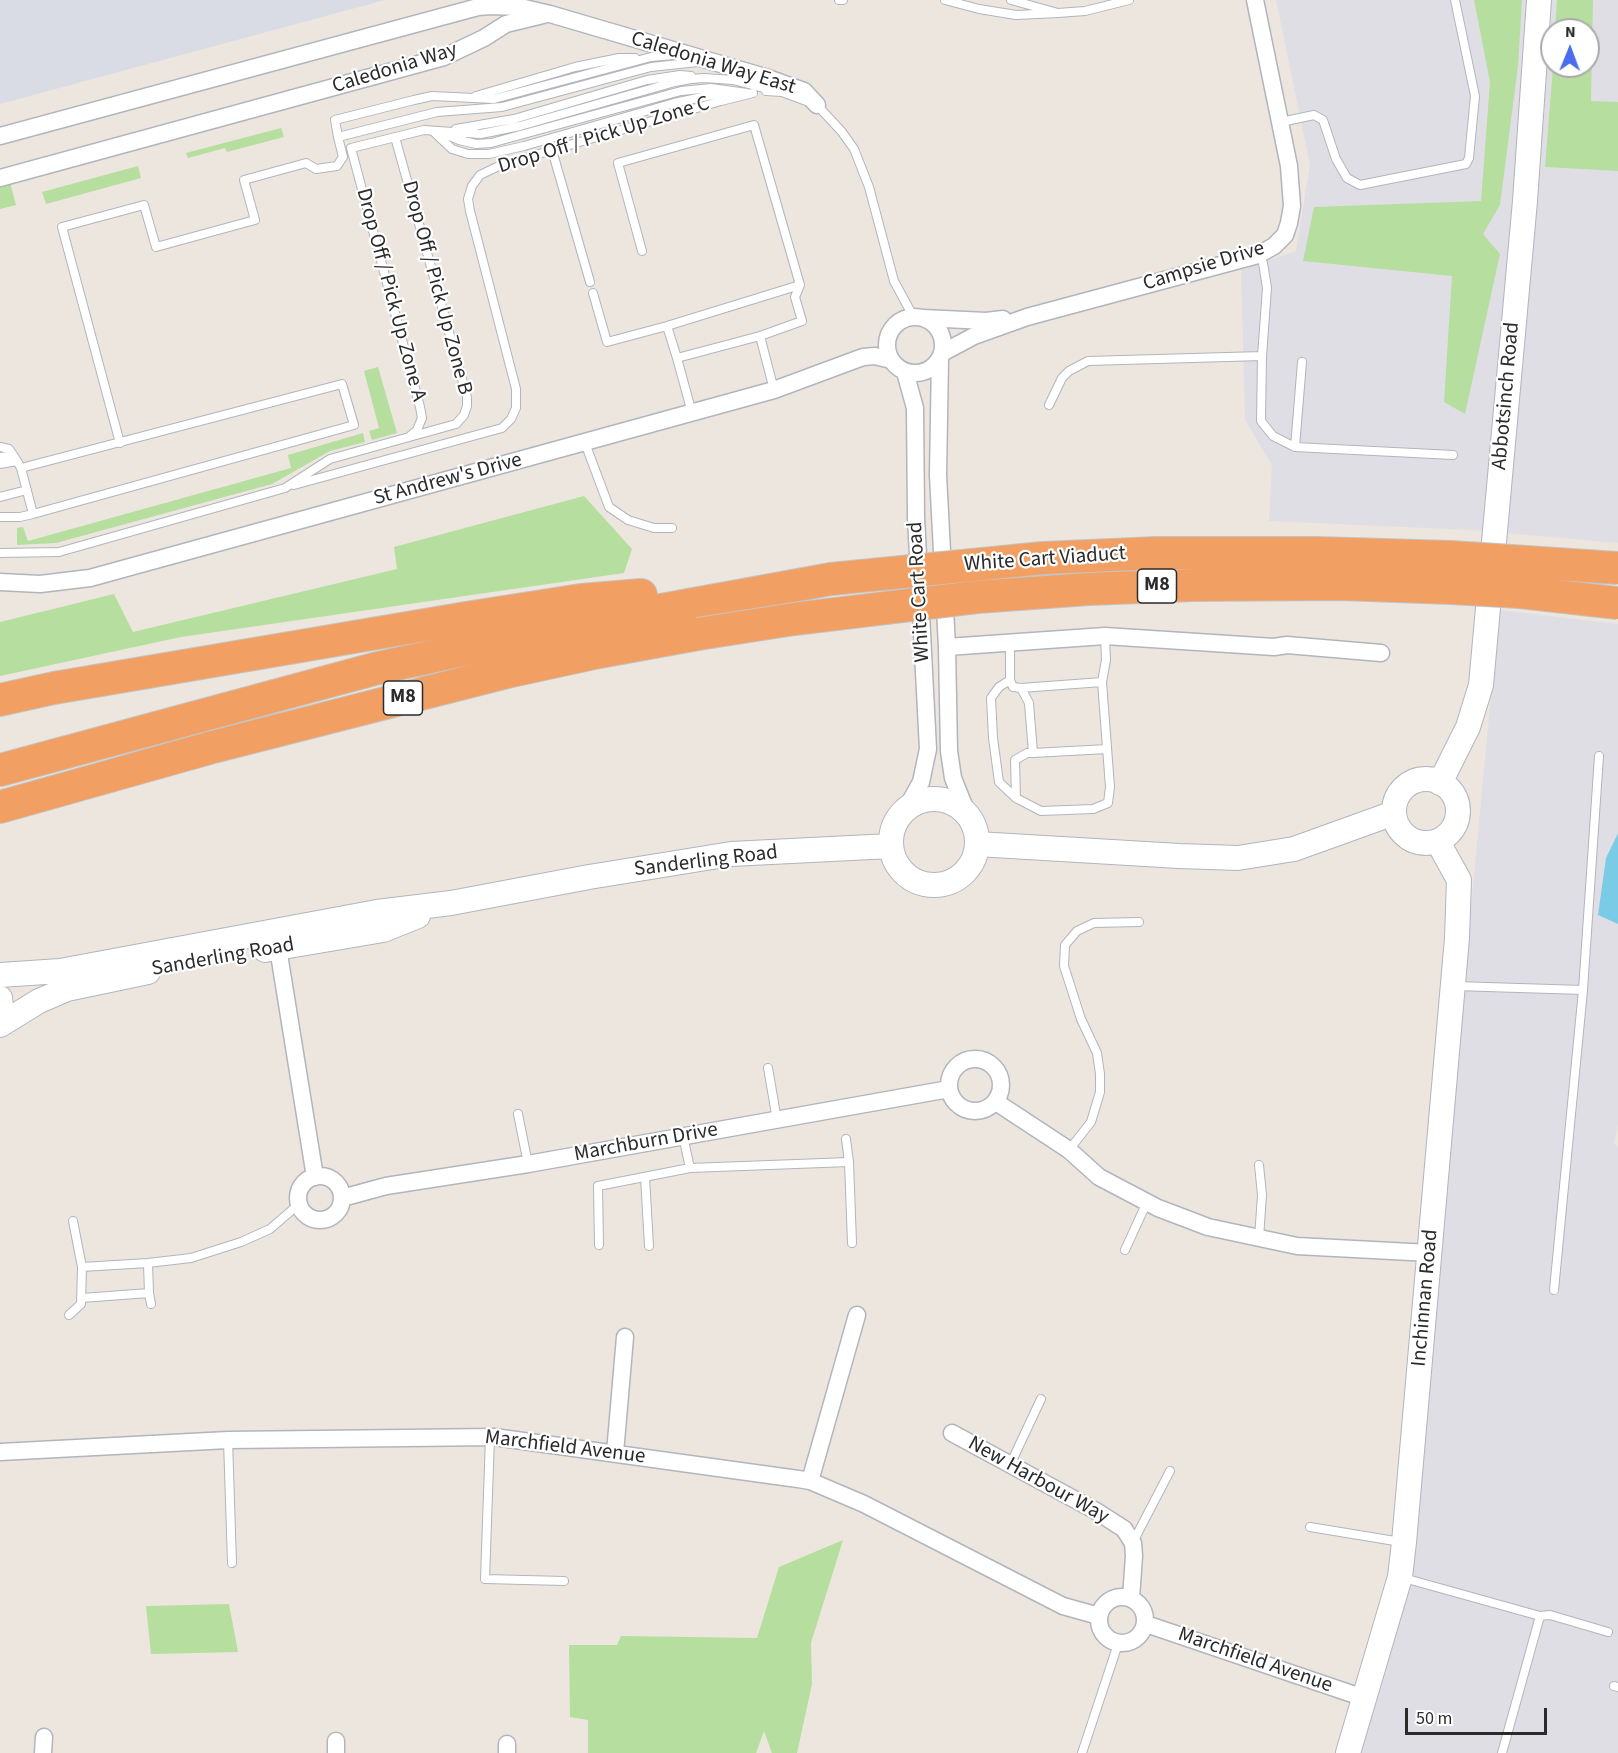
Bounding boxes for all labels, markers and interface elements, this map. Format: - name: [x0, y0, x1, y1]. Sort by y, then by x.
- north arrow: [1540, 18, 1600, 78]
- text: N: [1565, 21, 1576, 43]
- street label: Caledonia Way East: [628, 27, 798, 101]
- street label: Caledonia Way: [329, 38, 461, 100]
- street label: Drop Off / Pick Up Zone C: [495, 92, 713, 180]
- street label: Drop Off / Pick Up Zone B: [395, 178, 477, 398]
- street label: Drop Off / Pick Up Zone A: [349, 186, 431, 404]
- street label: Campsie Drive: [1140, 237, 1268, 297]
- street label: Abbotsinch Road: [1488, 321, 1526, 471]
- street label: St Andrew's Drive: [371, 448, 525, 512]
- street label: White Cart Road: [904, 521, 936, 663]
- street label: White Cart Viaduct: [963, 542, 1127, 578]
- road number: M8: [1138, 569, 1176, 603]
- road number: M8: [384, 681, 422, 715]
- street label: Sanderling Road: [633, 841, 779, 883]
- street label: Sanderling Road: [150, 933, 296, 983]
- street label: Marchburn Drive: [572, 1118, 720, 1168]
- street label: Inchinnan Road: [1407, 1228, 1445, 1368]
- street label: Marchfield Avenue: [483, 1426, 647, 1470]
- street label: New Harbour Way: [963, 1432, 1113, 1530]
- street label: Marchfield Avenue: [1175, 1623, 1335, 1699]
- scale bar: [1408, 1696, 1550, 1734]
- text: 50 m: [1416, 1706, 1452, 1731]

